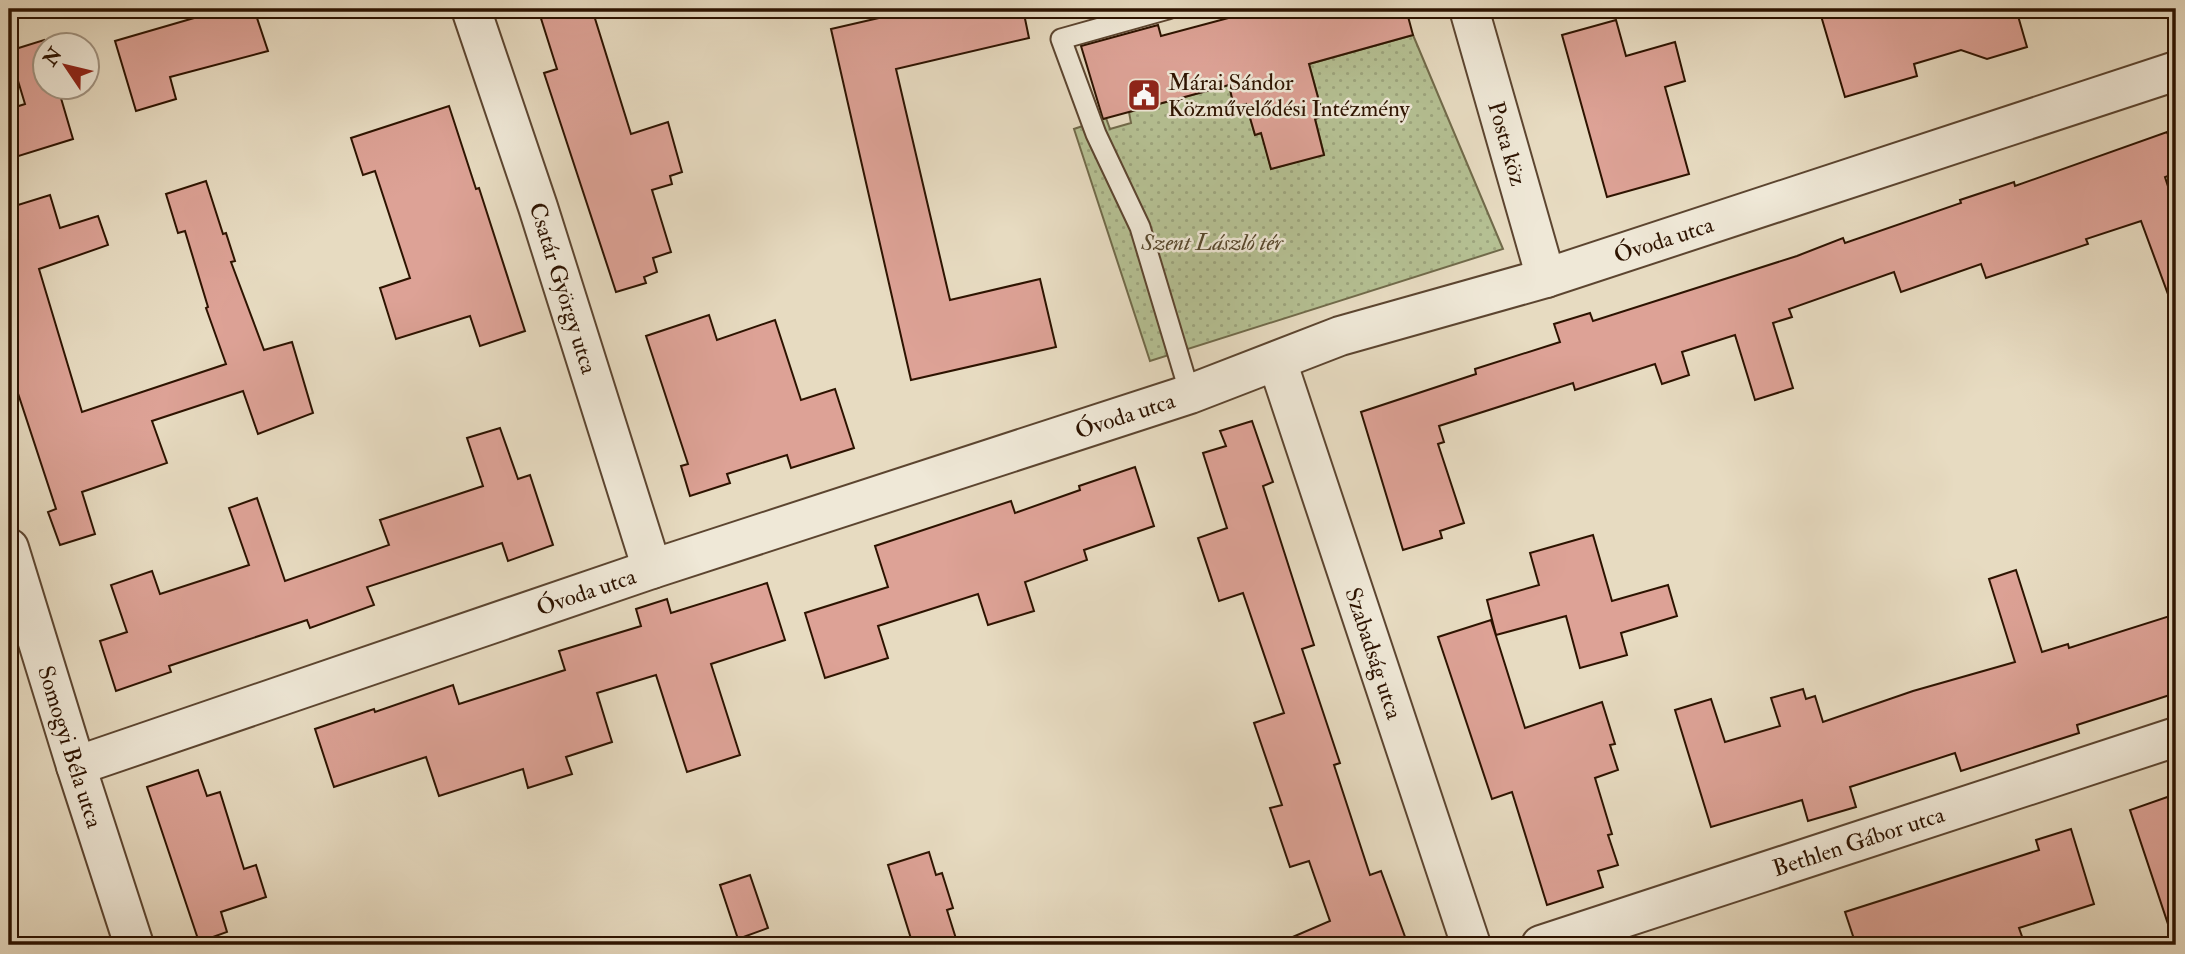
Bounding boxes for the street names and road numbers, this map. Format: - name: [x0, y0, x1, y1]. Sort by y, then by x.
- street label: Posta köz: [1481, 98, 1533, 189]
- street label: Csatár György utca: [522, 199, 604, 378]
- street label: Óvoda utca: [1610, 210, 1718, 270]
- street label: Óvoda utca: [1071, 386, 1179, 445]
- street label: Óvoda utca: [533, 561, 640, 622]
- street label: Szabadság utca: [1338, 584, 1409, 724]
- street label: Somogyi Béla utca: [31, 662, 109, 832]
- street label: Bethlen Gábor utca: [1769, 800, 1949, 883]

